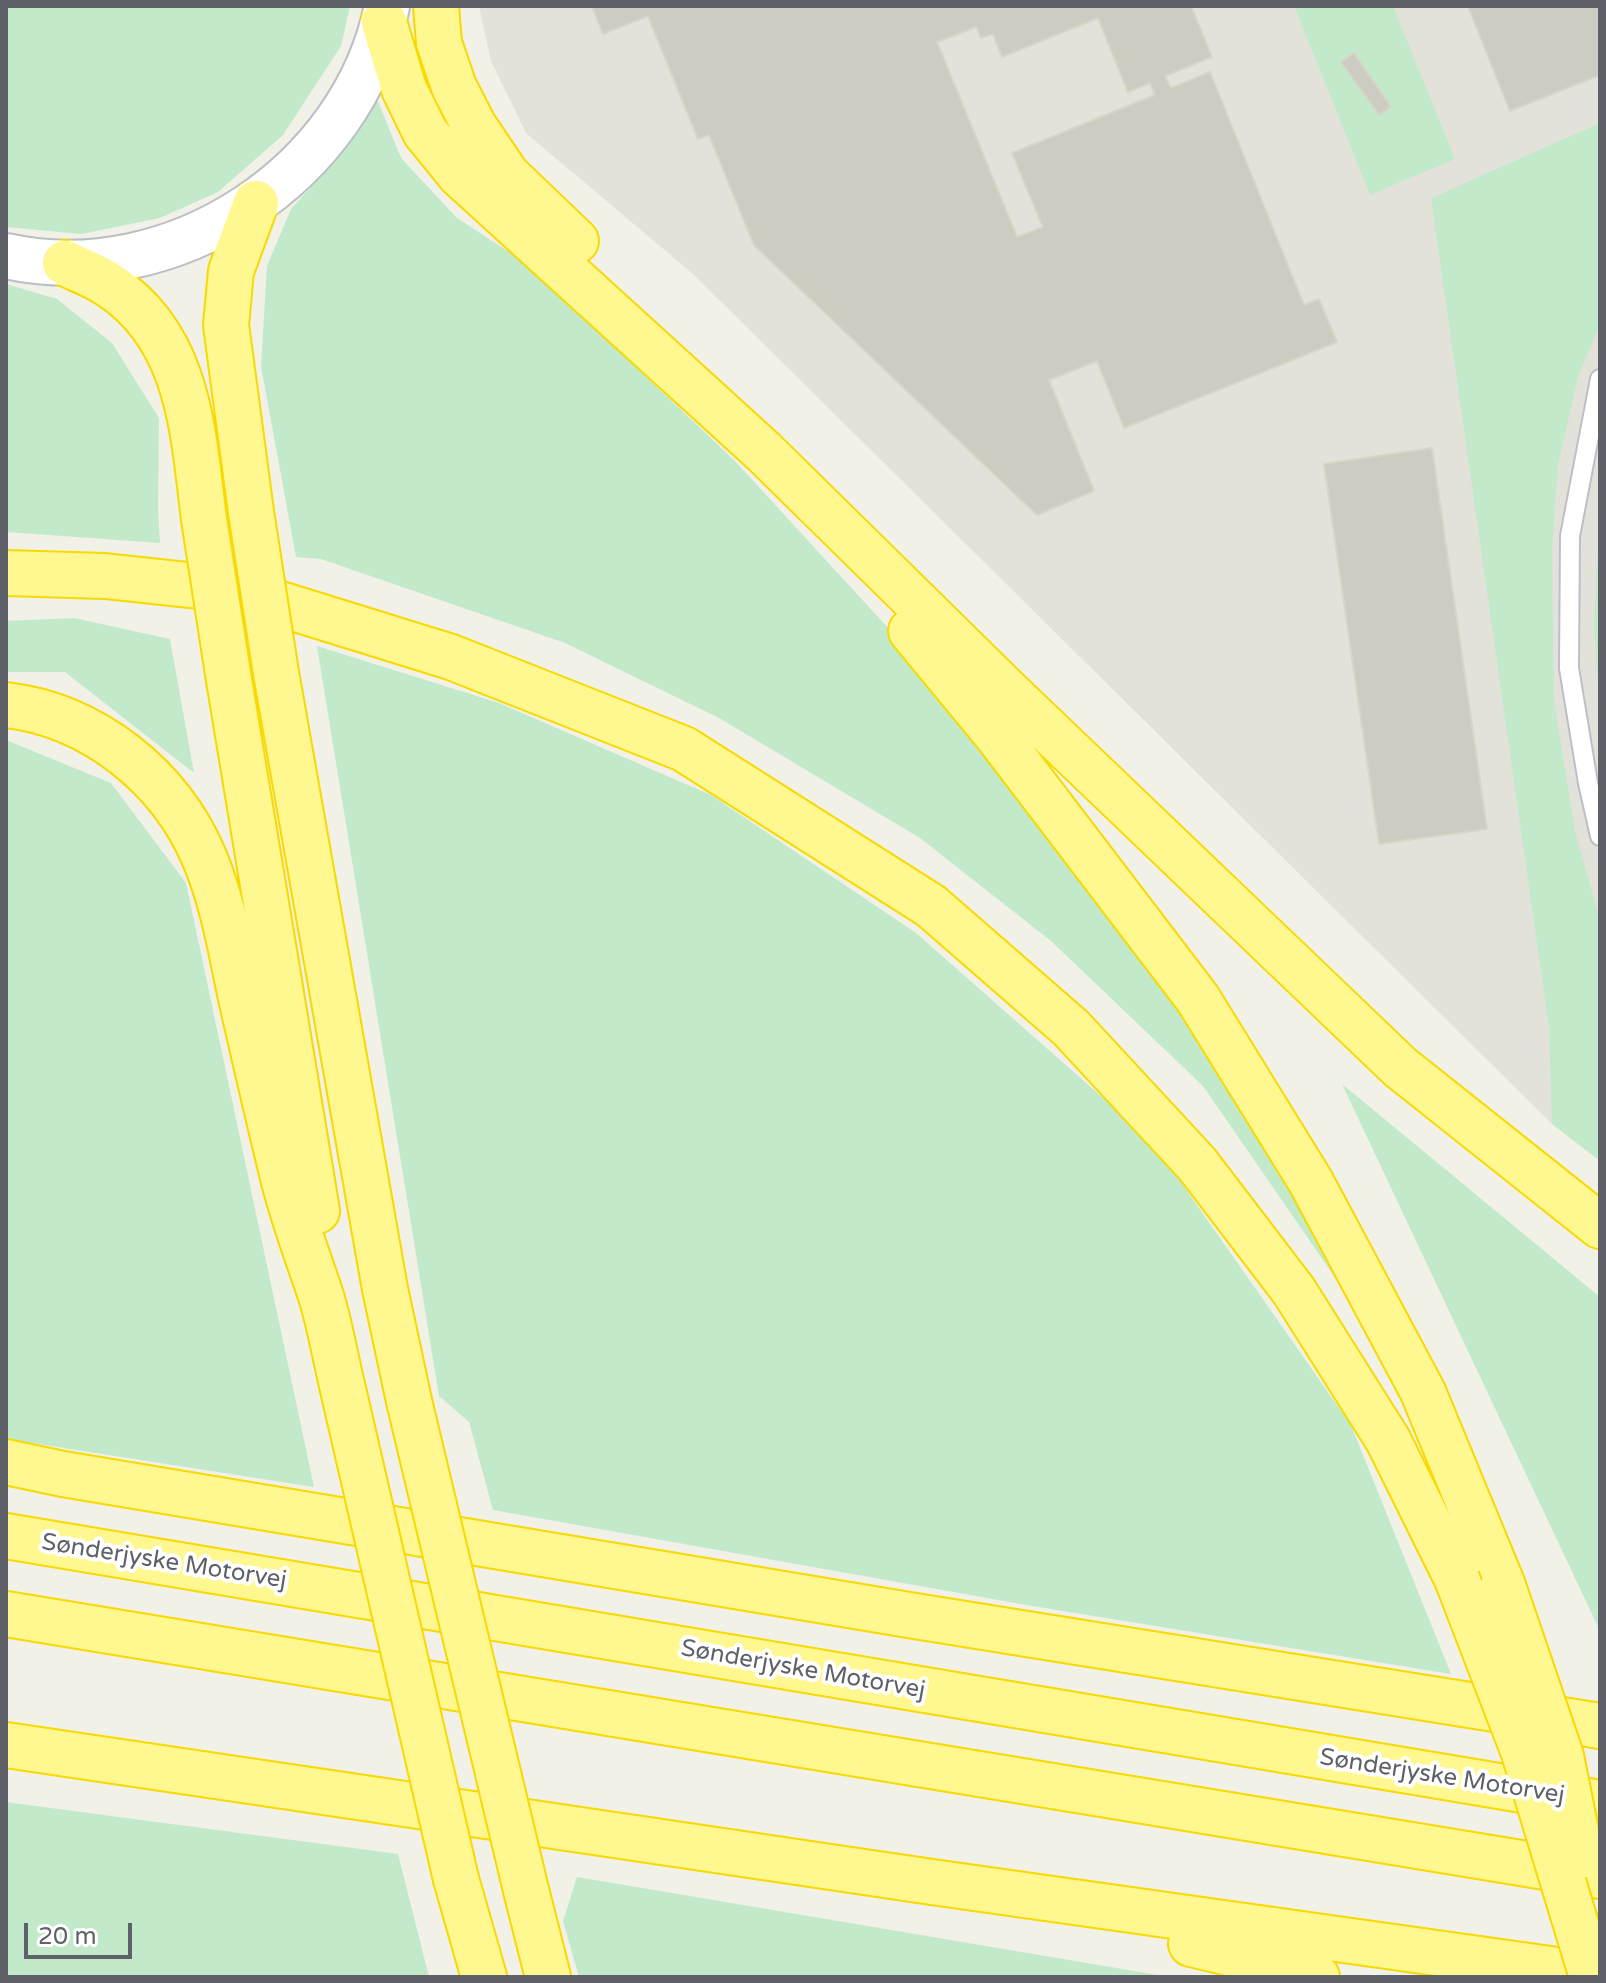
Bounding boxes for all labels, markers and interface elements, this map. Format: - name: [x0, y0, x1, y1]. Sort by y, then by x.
- street label: Sønderjyske Motorvej: [40, 1528, 288, 1596]
- street label: Sønderjyske Motorvej: [679, 1634, 927, 1706]
- street label: Sønderjyske Motorvej: [1318, 1743, 1566, 1811]
- scale bar: [28, 1907, 136, 1957]
- text: 20 m: [38, 1922, 96, 1951]

